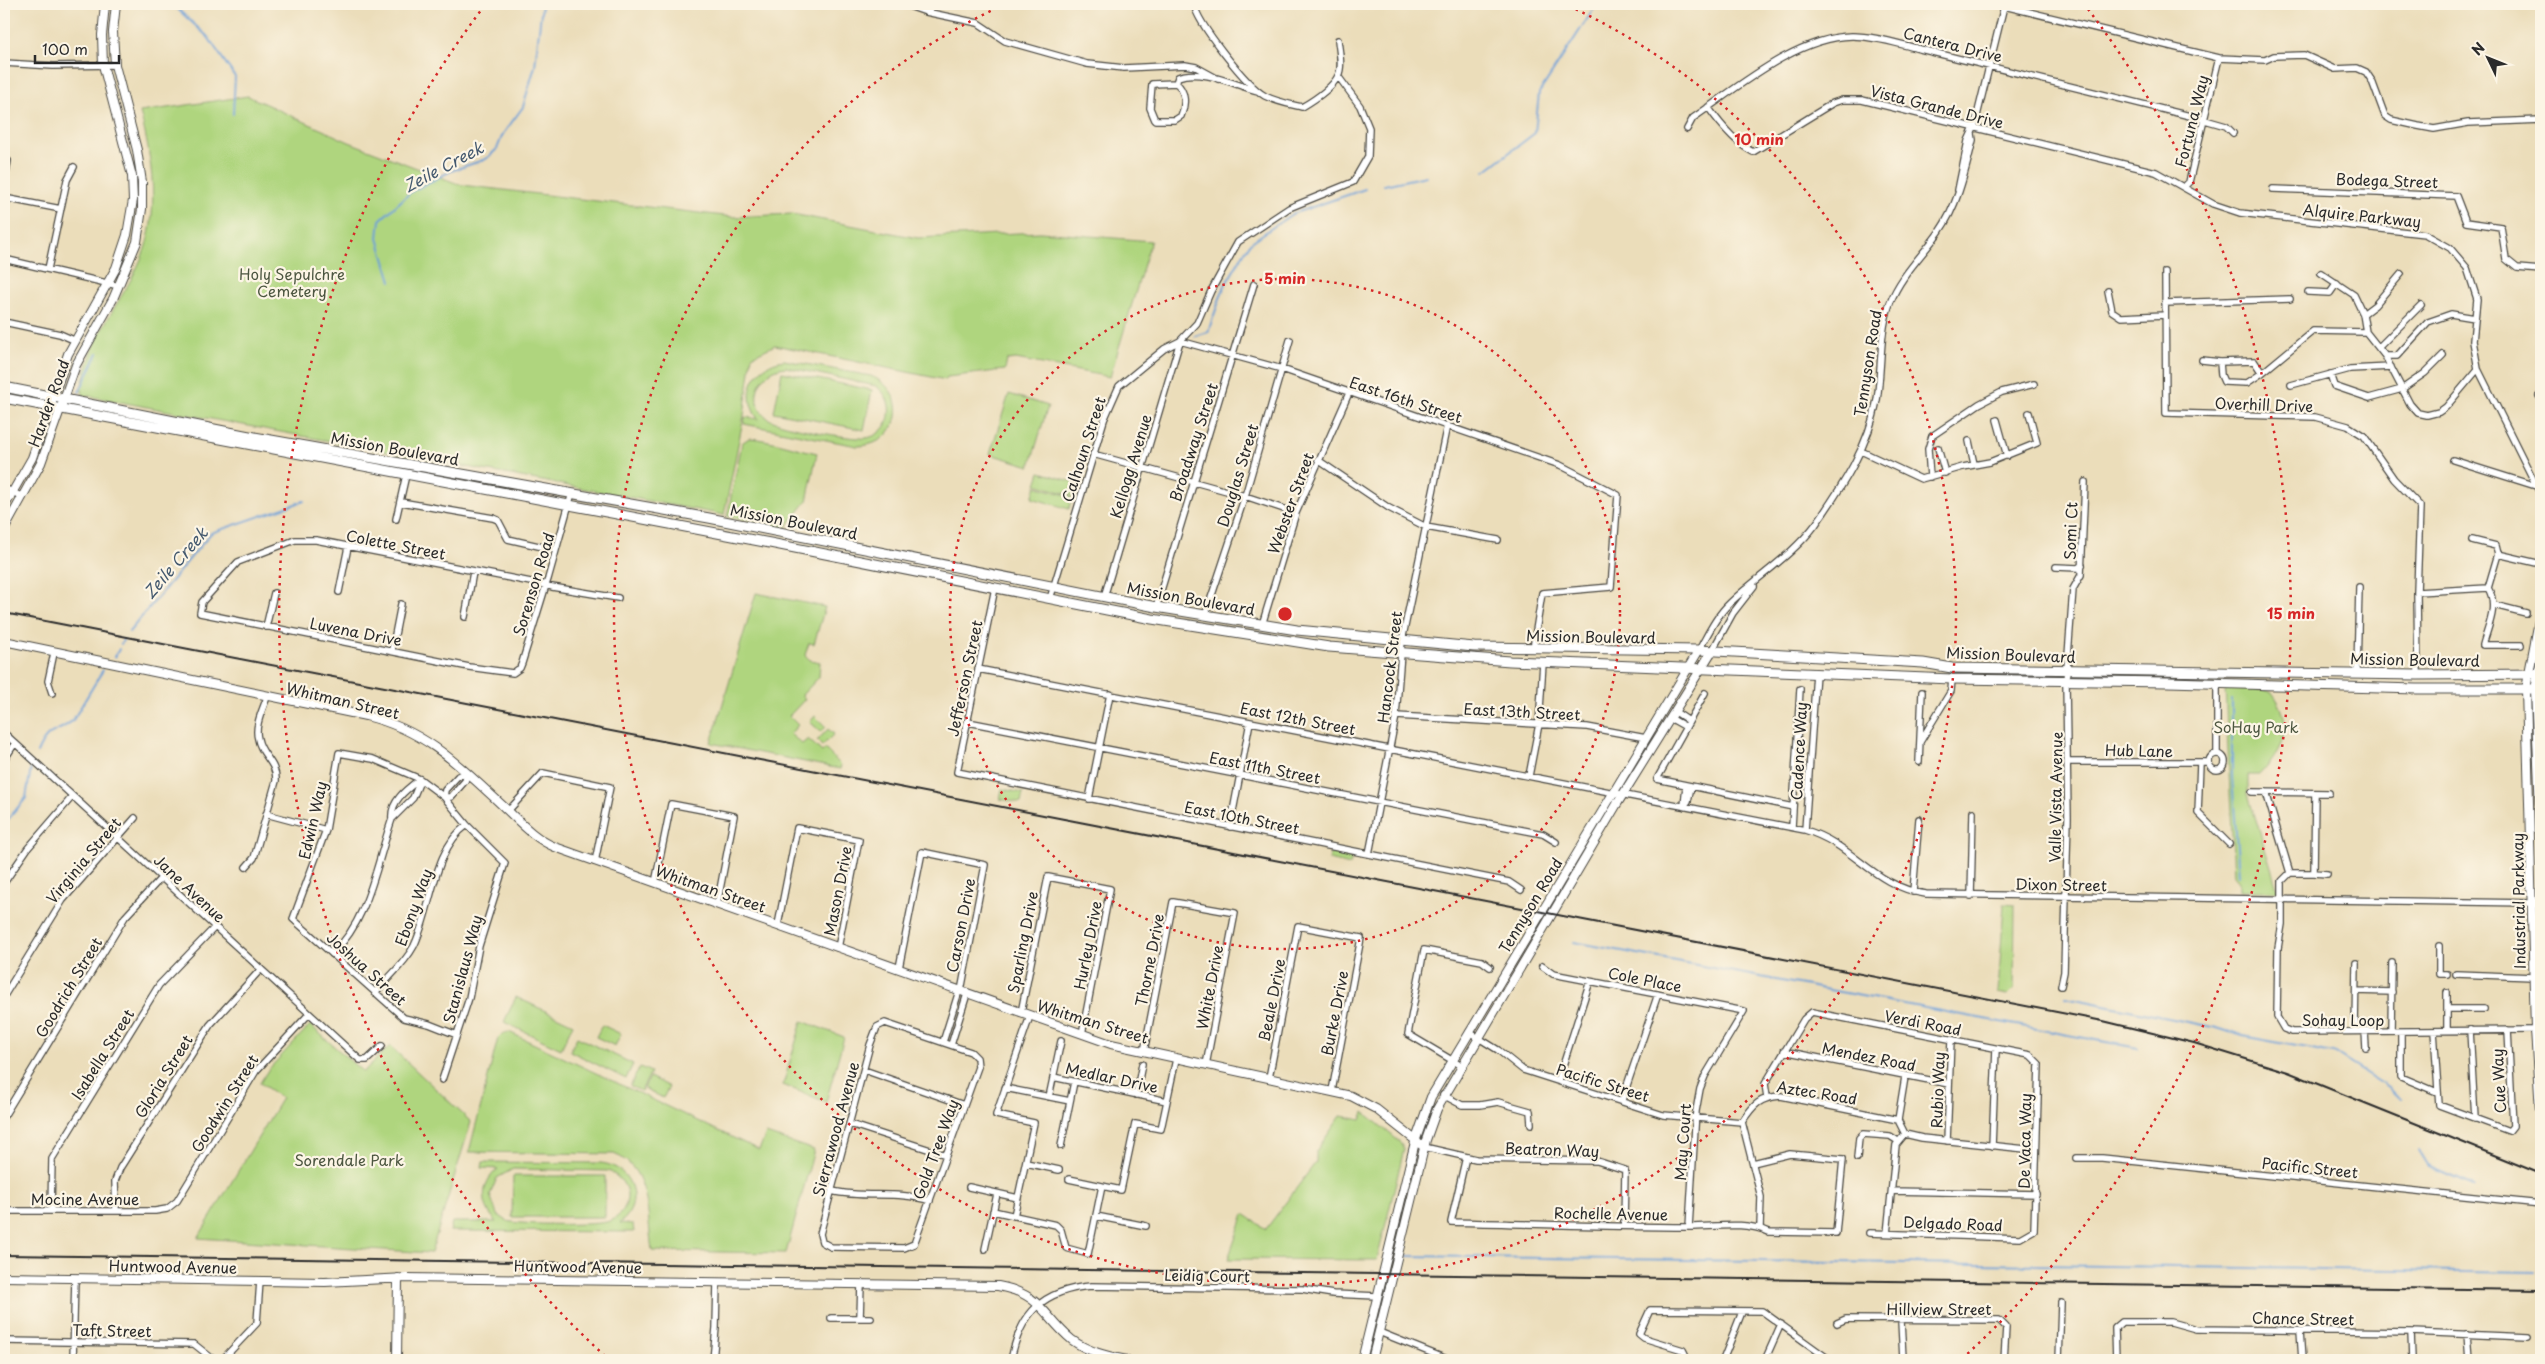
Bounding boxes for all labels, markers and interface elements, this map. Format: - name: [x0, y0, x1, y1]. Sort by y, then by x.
- street label: Cantera Drive: [1901, 21, 2005, 67]
- scale bar: [35, 32, 119, 64]
- north arrow: [2462, 32, 2512, 82]
- text: 100 m: [42, 37, 88, 60]
- text: N: [2467, 38, 2490, 60]
- street label: Fortuna Way: [2168, 72, 2214, 170]
- street label: Vista Grande Drive: [1868, 78, 2006, 134]
- text: 10 min: [1734, 127, 1784, 150]
- water label: Zeile Creek: [399, 134, 488, 197]
- street label: Bodega Street: [2335, 167, 2439, 193]
- street label: Alquire Parkway: [2302, 197, 2422, 233]
- park label: Holy Sepulchre Cemetery: [239, 262, 345, 302]
- text: 5 min: [1264, 266, 1306, 289]
- street label: Tennyson Road: [1847, 308, 1887, 418]
- street label: Harder Road: [22, 356, 74, 450]
- street label: East 16th Street: [1347, 370, 1465, 428]
- street label: Broadway Street: [1163, 380, 1223, 504]
- street label: Overhill Drive: [2214, 391, 2314, 417]
- street label: Calhoun Street: [1055, 393, 1111, 505]
- street label: Kellogg Avenue: [1103, 411, 1157, 521]
- street label: Douglas Street: [1210, 421, 1264, 529]
- street label: Mission Boulevard: [329, 425, 461, 471]
- street label: Webster Street: [1261, 449, 1319, 557]
- street label: Mission Boulevard: [728, 497, 860, 545]
- street label: Somi Ct: [2057, 501, 2083, 561]
- water label: Zeile Creek: [137, 520, 214, 603]
- street label: Colette Street: [344, 523, 448, 565]
- street label: Sorenson Road: [506, 529, 560, 639]
- street label: Mission Boulevard: [1125, 575, 1257, 621]
- text: 15 min: [2267, 601, 2315, 624]
- centre of rings: [1276, 605, 1294, 623]
- street label: Hancock Street: [1371, 610, 1407, 724]
- street label: Luvena Drive: [308, 611, 404, 651]
- street label: Jefferson Street: [940, 618, 988, 738]
- street label: Mission Boulevard: [1526, 623, 1656, 649]
- street label: Mission Boulevard: [1946, 640, 2076, 668]
- street label: Mission Boulevard: [2350, 646, 2480, 672]
- street label: Whitman Street: [284, 676, 402, 724]
- street label: East 12th Street: [1238, 696, 1358, 740]
- street label: East 13th Street: [1463, 696, 1581, 726]
- street label: Cadence Way: [1784, 701, 1812, 801]
- park label: SoHay Park: [2213, 715, 2299, 738]
- street label: Valle Vista Avenue: [2042, 732, 2068, 862]
- street label: Hub Lane: [2105, 738, 2173, 762]
- street label: East 11th Street: [1208, 745, 1322, 789]
- street label: Edwin Way: [292, 779, 332, 861]
- street label: East 10th Street: [1183, 795, 1301, 839]
- street label: Virginia Street: [40, 812, 126, 908]
- street label: Industrial Parkway: [2505, 833, 2531, 969]
- street label: Mason Drive: [817, 844, 857, 938]
- street label: Jane Avenue: [149, 849, 231, 927]
- street label: Tennyson Road: [1492, 853, 1568, 957]
- street label: Whitman Street: [653, 858, 769, 918]
- street label: Ebony Way: [388, 865, 438, 949]
- street label: Dixon Street: [2015, 872, 2107, 896]
- street label: Carson Drive: [940, 876, 980, 974]
- street label: Sparling Drive: [1001, 889, 1043, 995]
- street label: Hurley Drive: [1067, 899, 1107, 991]
- street label: Thorne Drive: [1129, 911, 1169, 1008]
- street label: Stanislaus Way: [436, 912, 488, 1026]
- street label: Joshua Street: [322, 926, 412, 1010]
- street label: Goodrich Street: [29, 932, 107, 1042]
- street label: White Drive: [1190, 943, 1228, 1031]
- street label: Beale Drive: [1252, 956, 1290, 1043]
- street label: Cole Place: [1606, 961, 1684, 997]
- street label: Burke Drive: [1315, 969, 1353, 1057]
- street label: Whitman Street: [1034, 993, 1152, 1049]
- street label: Verdi Road: [1882, 1003, 1964, 1041]
- street label: Isabella Street: [65, 1004, 139, 1104]
- street label: Sohay Loop: [2302, 1008, 2384, 1031]
- street label: Gloria Street: [128, 1030, 198, 1122]
- street label: Mendez Road: [1820, 1036, 1918, 1076]
- street label: Cue Way: [2485, 1048, 2511, 1114]
- street label: Goodwin Street: [185, 1049, 263, 1157]
- street label: Rubio Way: [1924, 1051, 1950, 1129]
- street label: Medlar Drive: [1063, 1056, 1161, 1098]
- street label: Pacific Street: [1554, 1057, 1652, 1107]
- street label: Sierrawood Avenue: [806, 1059, 864, 1199]
- street label: Aztec Road: [1775, 1074, 1859, 1110]
- street label: De Vaca Way: [2012, 1093, 2036, 1189]
- street label: Gold Tree Way: [906, 1096, 964, 1202]
- street label: May Court: [1668, 1103, 1696, 1181]
- street label: Beatron Way: [1504, 1136, 1600, 1162]
- park label: Sorendale Park: [294, 1148, 404, 1171]
- street label: Pacific Street: [2261, 1151, 2359, 1183]
- street label: Mocine Avenue: [31, 1187, 139, 1210]
- street label: Rochelle Avenue: [1554, 1201, 1668, 1225]
- street label: Delgado Road: [1903, 1210, 2003, 1236]
- street label: Huntwood Avenue: [109, 1253, 237, 1279]
- street label: Huntwood Avenue: [514, 1253, 642, 1279]
- street label: Leidig Court: [1164, 1263, 1250, 1287]
- street label: Hillview Street: [1887, 1297, 1991, 1320]
- street label: Chance Street: [2252, 1306, 2354, 1330]
- street label: Taft Street: [72, 1318, 152, 1342]

